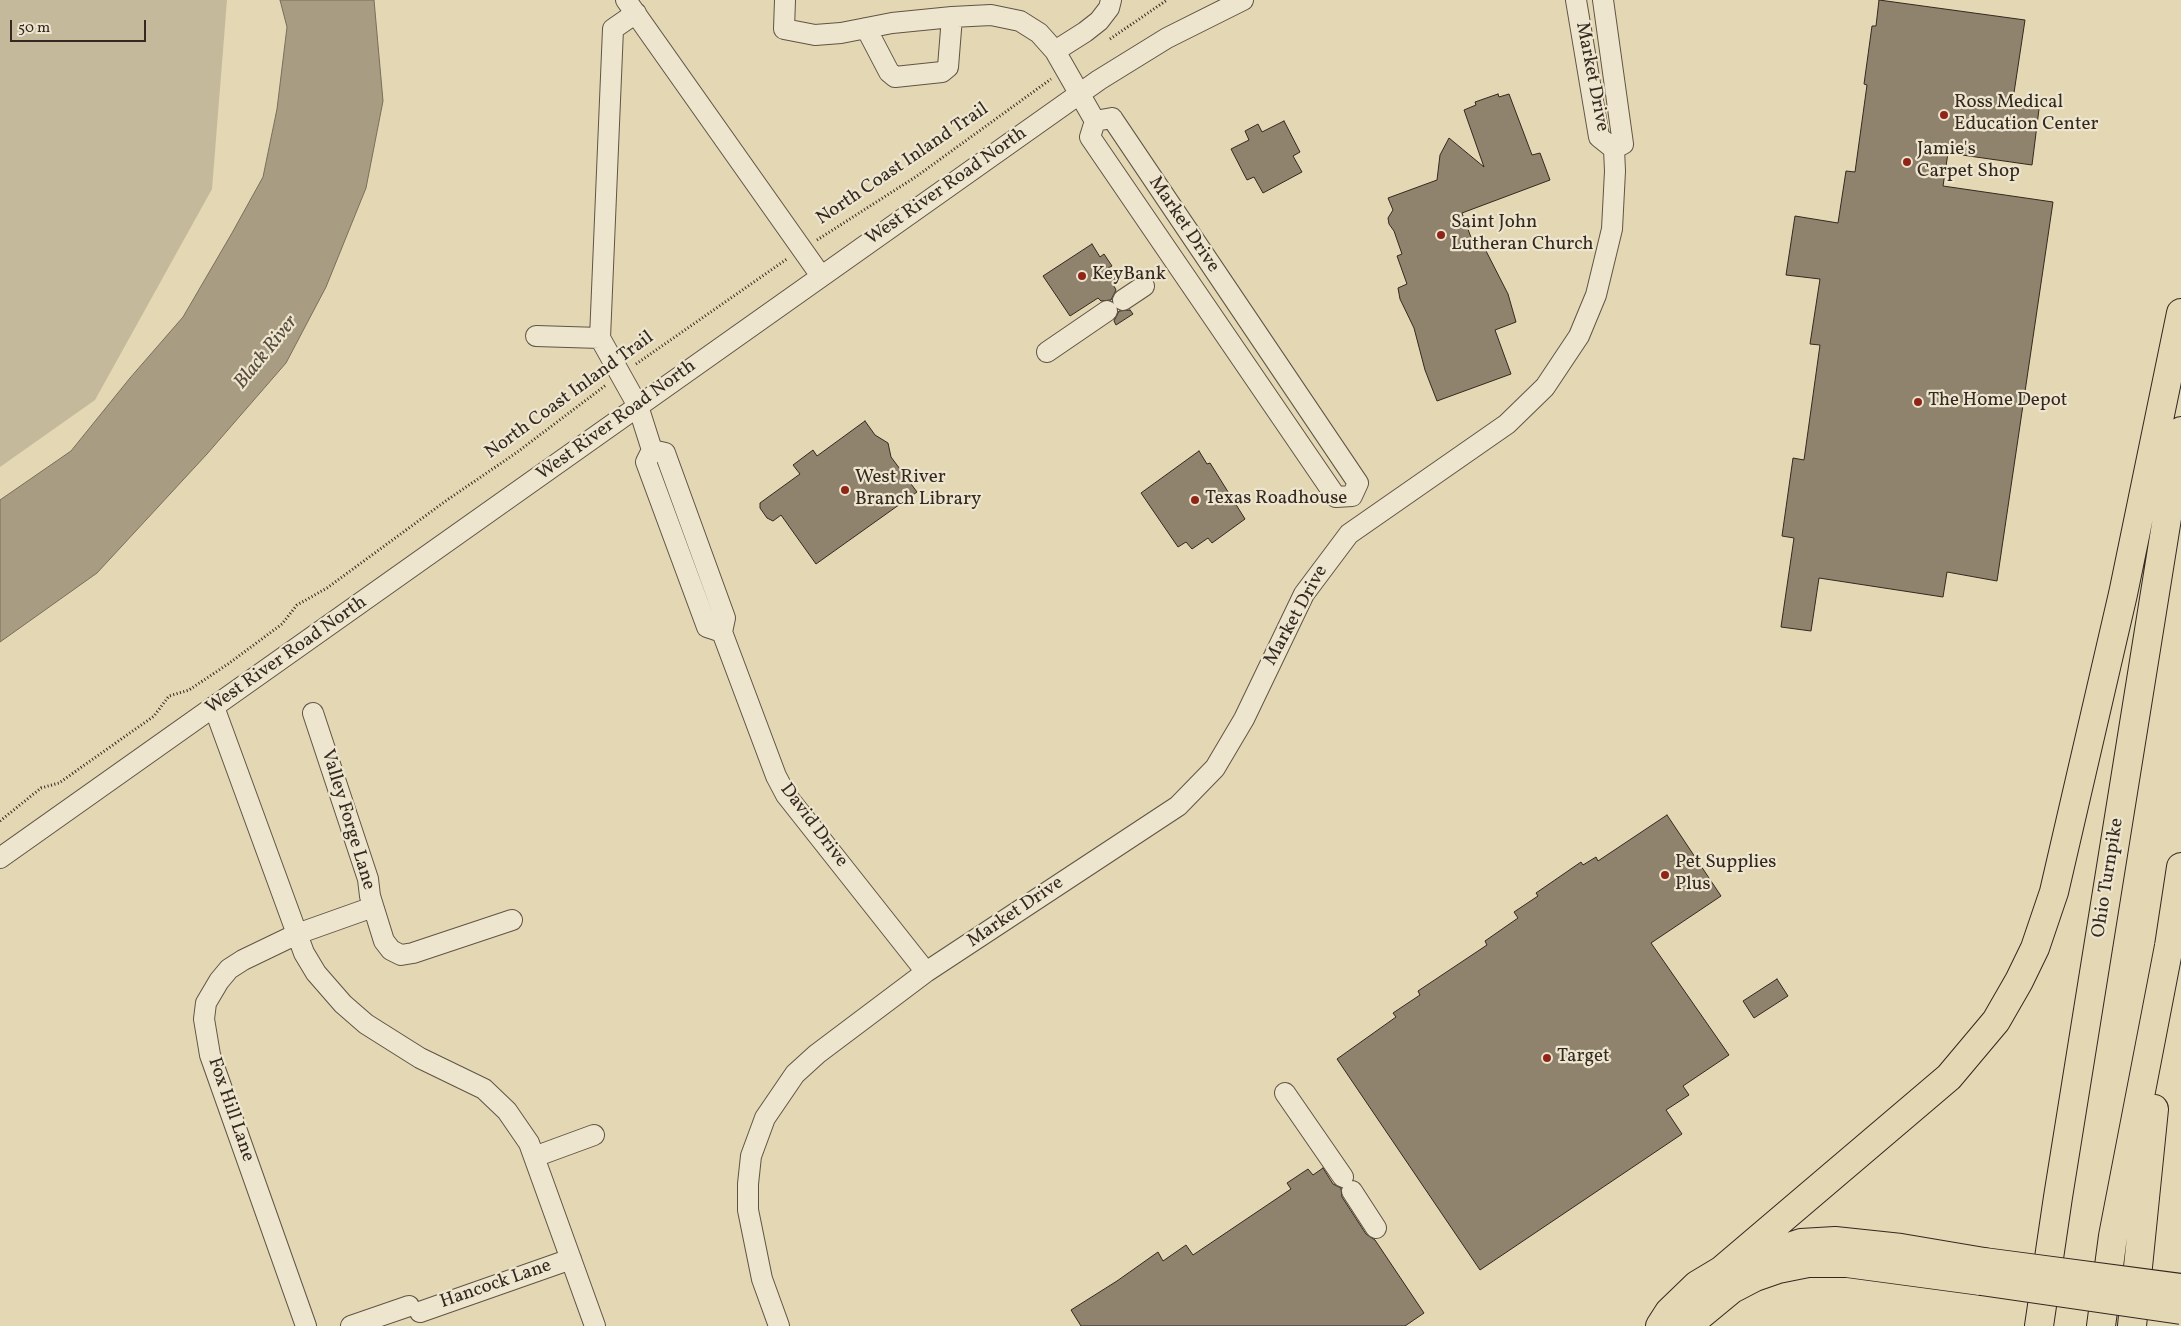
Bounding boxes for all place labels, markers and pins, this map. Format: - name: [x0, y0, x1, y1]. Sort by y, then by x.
- place label: Ross Medical Education Center: [1954, 93, 2098, 137]
- marker: Ross Medical Education Center: [1938, 109, 1950, 121]
- place label: Jamie's Carpet Shop: [1917, 140, 2020, 184]
- marker: Jamie's Carpet Shop: [1901, 156, 1913, 168]
- place label: Saint John Lutheran Church: [1451, 213, 1594, 257]
- marker: Saint John Lutheran Church: [1435, 229, 1447, 241]
- place label: KeyBank: [1092, 265, 1166, 287]
- marker: KeyBank: [1076, 270, 1088, 282]
- place label: The Home Depot: [1928, 391, 2067, 413]
- marker: The Home Depot: [1912, 396, 1924, 408]
- place label: West River Branch Library: [855, 468, 981, 512]
- marker: West River Branch Library: [839, 484, 851, 496]
- place label: Texas Roadhouse: [1205, 489, 1347, 511]
- marker: Texas Roadhouse: [1189, 494, 1201, 506]
- place label: Pet Supplies Plus: [1675, 853, 1776, 897]
- marker: Pet Supplies Plus: [1659, 869, 1671, 881]
- place label: Target: [1557, 1047, 1610, 1069]
- marker: Target: [1541, 1052, 1553, 1064]

